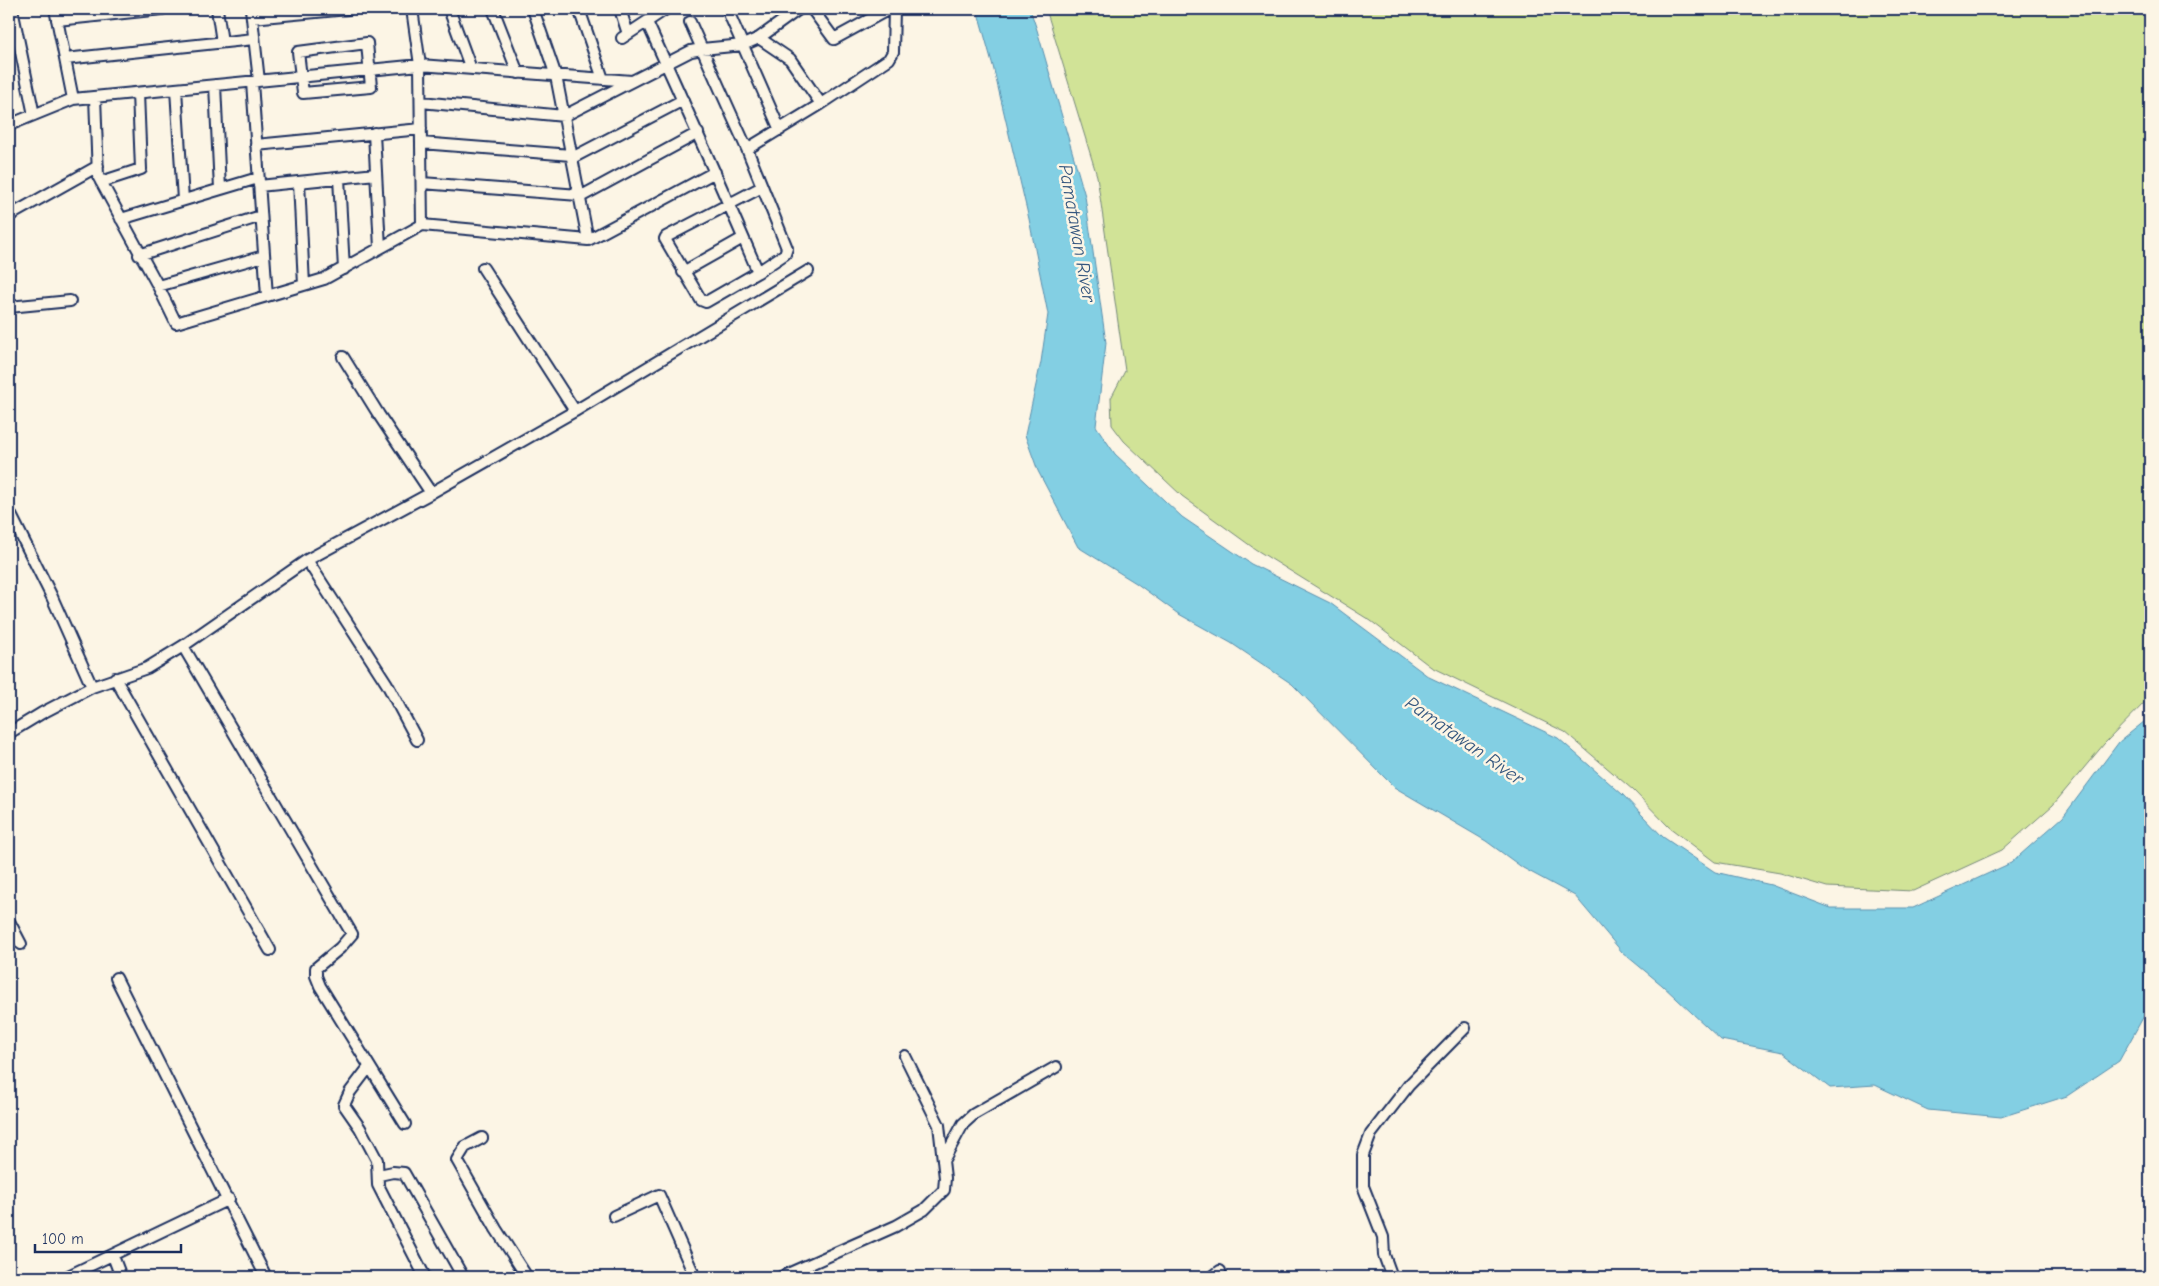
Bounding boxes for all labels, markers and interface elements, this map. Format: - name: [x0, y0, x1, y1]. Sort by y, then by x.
- water label: Pamatawan River: [1054, 162, 1100, 305]
- water label: Pamatawan River: [1401, 692, 1529, 791]
- scale bar: [35, 1221, 181, 1253]
- text: 100 m: [42, 1230, 84, 1248]

